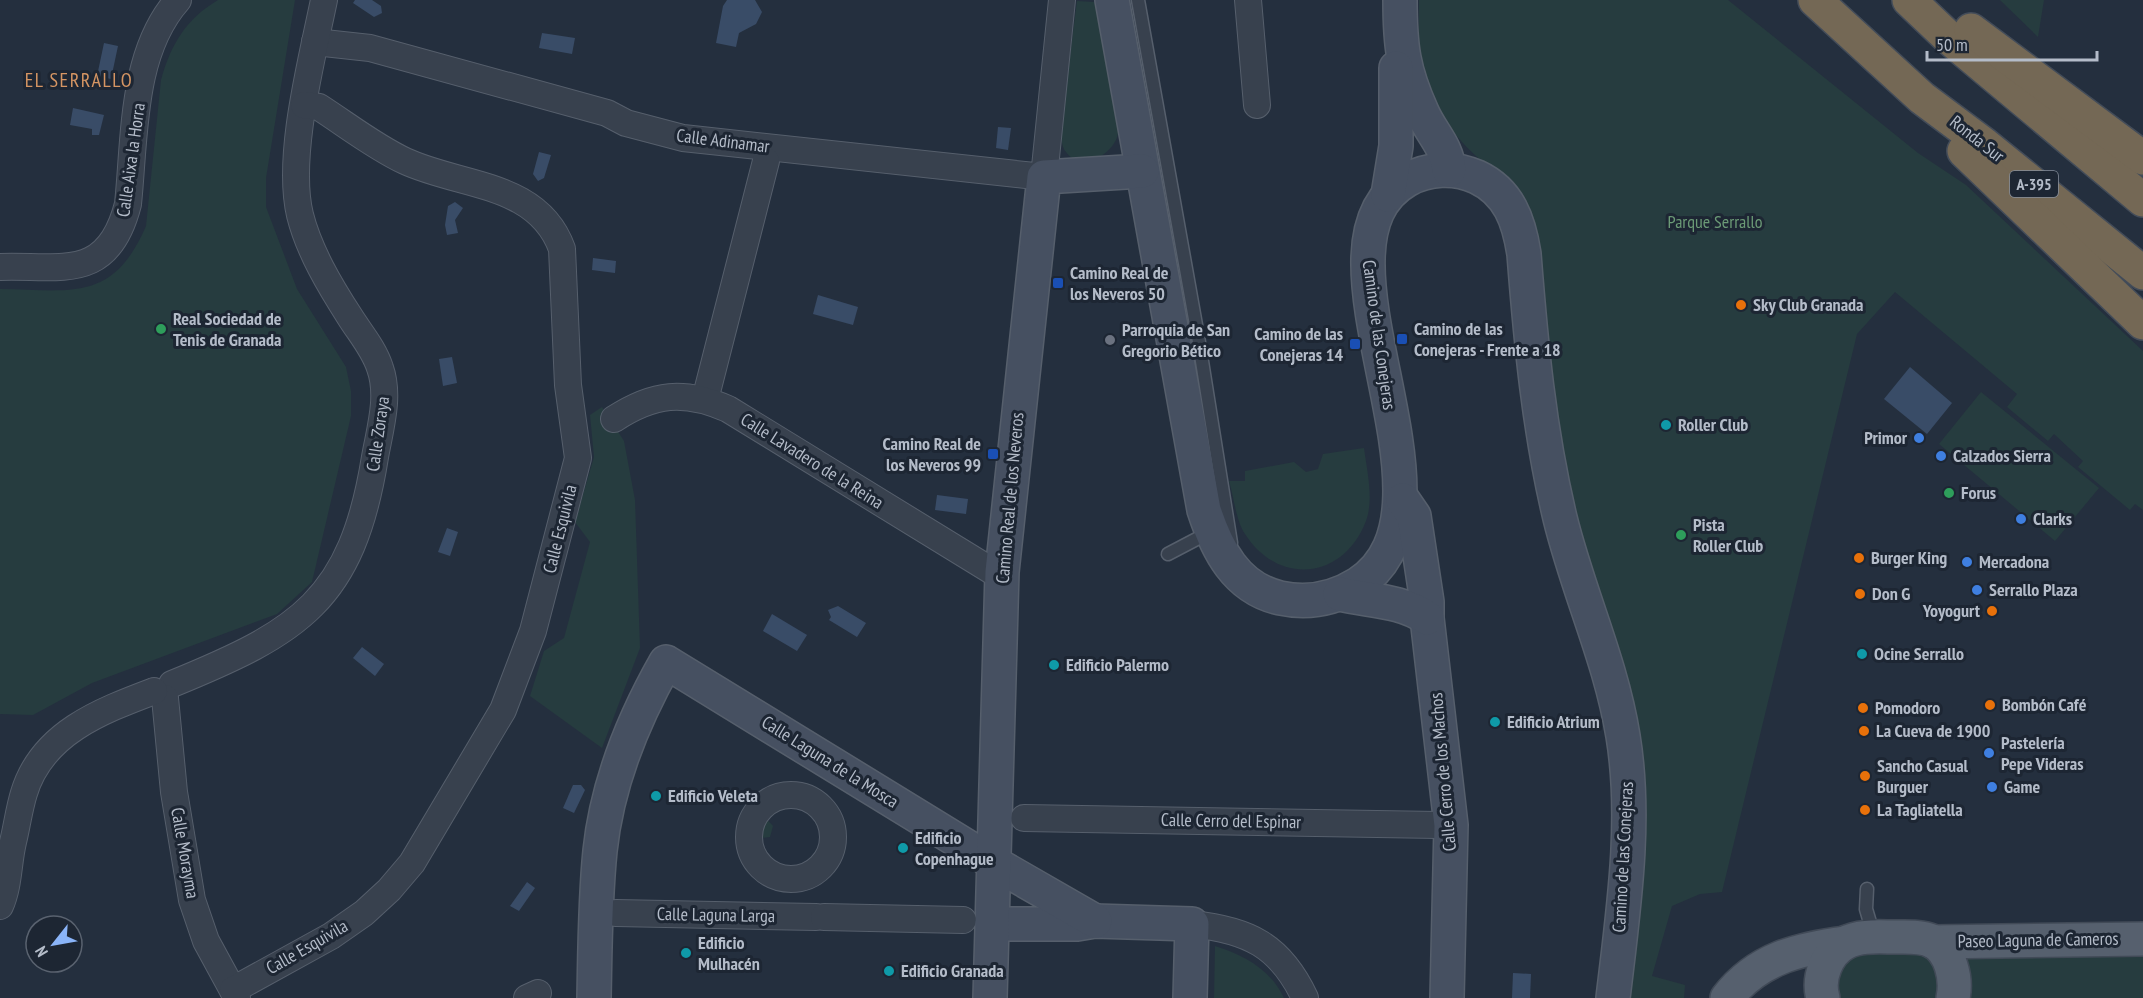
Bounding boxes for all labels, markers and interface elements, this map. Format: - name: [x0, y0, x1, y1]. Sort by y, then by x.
- scale bar: [1927, 24, 2096, 62]
- text: 50 m: [1936, 33, 1968, 56]
- district label: EL SERRALLO: [25, 67, 133, 93]
- street label: Calle Aixa la Horra: [111, 101, 150, 218]
- street label: Ronda Sur: [1945, 110, 2009, 167]
- street label: Calle Adinamar: [675, 123, 771, 158]
- road number: A-395: [2010, 171, 2058, 197]
- park label: Parque Serrallo: [1668, 210, 1763, 233]
- street label: Camino de las Conejeras: [1358, 259, 1401, 411]
- place label: Camino Real de los Neveros 50: [1070, 261, 1169, 305]
- marker: Camino Real de los Neveros 50: [1051, 276, 1065, 290]
- place label: Sky Club Granada: [1753, 293, 1864, 316]
- marker: Sky Club Granada: [1734, 298, 1748, 312]
- place label: Real Sociedad de Tenis de Granada: [173, 307, 282, 351]
- place label: Camino de las Conejeras - Frente a 18: [1414, 317, 1561, 361]
- place label: Parroquia de San Gregorio Bético: [1122, 318, 1230, 362]
- marker: Real Sociedad de Tenis de Granada: [154, 322, 168, 336]
- place label: Camino de las Conejeras 14: [1254, 322, 1343, 366]
- marker: Camino de las Conejeras - Frente a 18: [1395, 332, 1409, 346]
- marker: Parroquia de San Gregorio Bético: [1103, 333, 1117, 347]
- marker: Camino de las Conejeras 14: [1348, 337, 1362, 351]
- street label: Calle Zoraya: [361, 395, 394, 473]
- street label: Calle Lavadero de la Reina: [737, 407, 888, 514]
- street label: Camino Real de los Neveros: [991, 411, 1028, 585]
- place label: Roller Club: [1678, 413, 1748, 436]
- marker: Roller Club: [1659, 418, 1673, 432]
- place label: Primor: [1864, 426, 1908, 449]
- marker: Primor: [1912, 431, 1926, 445]
- place label: Camino Real de los Neveros 99: [882, 432, 981, 476]
- place label: Calzados Sierra: [1953, 444, 2051, 467]
- marker: Camino Real de los Neveros 99: [986, 447, 1000, 461]
- marker: Calzados Sierra: [1934, 449, 1948, 463]
- place label: Forus: [1961, 481, 1996, 504]
- street label: Calle Esquivila: [537, 482, 582, 576]
- marker: Forus: [1942, 486, 1956, 500]
- place label: Clarks: [2033, 507, 2072, 530]
- marker: Clarks: [2014, 512, 2028, 526]
- place label: Pista Roller Club: [1693, 513, 1763, 557]
- marker: Pista Roller Club: [1674, 528, 1688, 542]
- place label: Burger King: [1871, 546, 1947, 569]
- place label: Mercadona: [1979, 550, 2049, 573]
- marker: Burger King: [1852, 551, 1866, 565]
- marker: Mercadona: [1960, 555, 1974, 569]
- place label: Serrallo Plaza: [1989, 578, 2078, 601]
- place label: Don G: [1872, 582, 1910, 605]
- marker: Serrallo Plaza: [1970, 583, 1984, 597]
- marker: Don G: [1853, 587, 1867, 601]
- place label: Yoyogurt: [1922, 599, 1981, 622]
- marker: Yoyogurt: [1985, 604, 1999, 618]
- place label: Ocine Serrallo: [1874, 642, 1964, 665]
- marker: Ocine Serrallo: [1855, 647, 1869, 661]
- place label: Edificio Palermo: [1066, 653, 1169, 676]
- marker: Edificio Palermo: [1047, 658, 1061, 672]
- street label: Calle Cerro de los Machos: [1424, 692, 1461, 852]
- place label: Bombón Café: [2002, 693, 2087, 716]
- place label: Pomodoro: [1875, 696, 1940, 719]
- marker: Bombón Café: [1983, 698, 1997, 712]
- marker: Pomodoro: [1856, 701, 1870, 715]
- street label: Calle Laguna de la Mosca: [758, 710, 903, 813]
- place label: Edificio Atrium: [1507, 710, 1600, 733]
- marker: Edificio Atrium: [1488, 715, 1502, 729]
- place label: La Cueva de 1900: [1876, 719, 1990, 742]
- marker: La Cueva de 1900: [1857, 724, 1871, 738]
- place label: Pastelería Pepe Videras: [2001, 731, 2084, 775]
- marker: Pastelería Pepe Videras: [1982, 746, 1996, 760]
- place label: Sancho Casual Burguer: [1877, 754, 1969, 798]
- marker: Sancho Casual Burguer: [1858, 769, 1872, 783]
- place label: Game: [2004, 775, 2040, 798]
- marker: Game: [1985, 780, 1999, 794]
- street label: Camino de las Conejeras: [1607, 781, 1638, 933]
- place label: Edificio Veleta: [668, 784, 758, 807]
- marker: Edificio Veleta: [649, 789, 663, 803]
- place label: La Tagliatella: [1877, 798, 1963, 821]
- marker: La Tagliatella: [1858, 803, 1872, 817]
- street label: Calle Morayma: [166, 806, 205, 900]
- street label: Calle Cerro del Espinar: [1161, 808, 1301, 833]
- place label: Edificio Copenhague: [915, 826, 994, 870]
- marker: Edificio Copenhague: [896, 841, 910, 855]
- street label: Calle Laguna Larga: [657, 902, 775, 927]
- north arrow: [24, 914, 84, 974]
- street label: Calle Esquivila: [262, 914, 352, 979]
- street label: Paseo Laguna de Cameros: [1957, 927, 2119, 952]
- place label: Edificio Mulhacén: [698, 931, 760, 975]
- text: N: [30, 943, 52, 961]
- marker: Edificio Mulhacén: [679, 946, 693, 960]
- place label: Edificio Granada: [901, 959, 1004, 982]
- marker: Edificio Granada: [882, 964, 896, 978]

